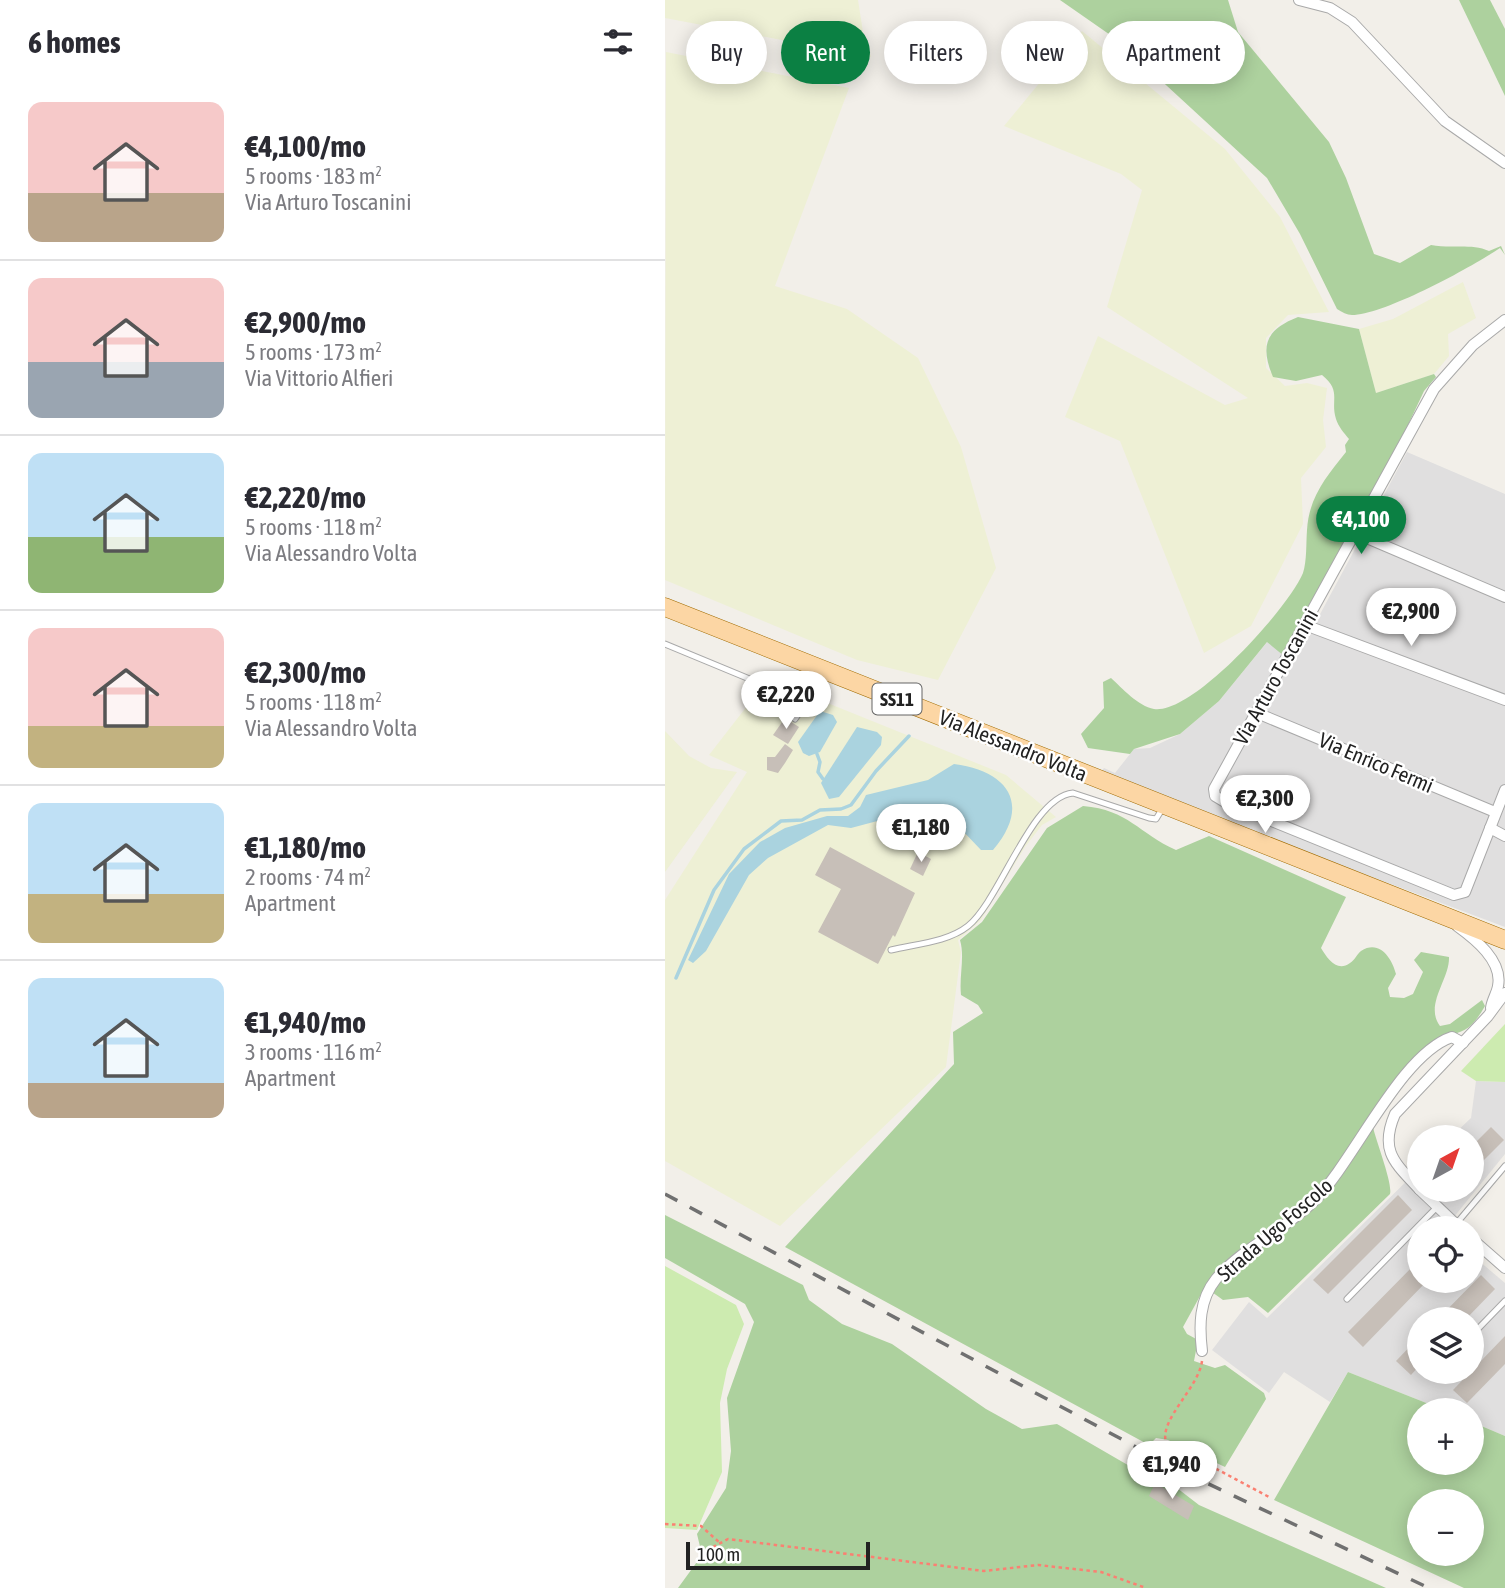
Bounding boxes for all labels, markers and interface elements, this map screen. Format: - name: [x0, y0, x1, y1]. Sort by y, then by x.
- chip: Buy: [686, 21, 767, 84]
- chip: Rent: [781, 21, 870, 84]
- chip: Filters: [884, 21, 987, 84]
- chip: New: [1001, 21, 1088, 84]
- chip: Apartment: [1102, 21, 1245, 84]
- icon: filters: [599, 23, 637, 61]
- text: 6 homes: [28, 25, 121, 59]
- text: €4,100/mo: [245, 129, 366, 163]
- icon: home: [84, 130, 168, 214]
- text: 5 rooms · 183 m²: [245, 163, 382, 189]
- text: Via Arturo Toscanini: [245, 189, 411, 215]
- text: €2,900/mo: [245, 305, 366, 339]
- icon: home: [84, 306, 168, 390]
- text: 5 rooms · 173 m²: [245, 339, 382, 365]
- text: Via Vittorio Alfieri: [245, 365, 393, 391]
- text: €2,220/mo: [245, 480, 366, 514]
- icon: home: [84, 481, 168, 565]
- pin: €4,100: [1304, 496, 1418, 556]
- text: €4,100: [1332, 506, 1390, 532]
- text: 5 rooms · 118 m²: [245, 514, 382, 540]
- text: Via Alessandro Volta: [245, 540, 418, 566]
- pin: €2,900: [1354, 588, 1468, 648]
- text: €2,900: [1382, 598, 1440, 624]
- street label: Via Arturo Toscanini: [1228, 604, 1322, 749]
- text: €2,300/mo: [245, 655, 366, 689]
- icon: home: [84, 656, 168, 740]
- pin: €2,220: [729, 672, 843, 731]
- text: €2,220: [757, 681, 815, 707]
- road number: SS11: [873, 684, 921, 714]
- text: 5 rooms · 118 m²: [245, 689, 382, 715]
- street label: Via Alessandro Volta: [936, 704, 1091, 786]
- text: Via Alessandro Volta: [245, 715, 418, 741]
- street label: Via Enrico Fermi: [1315, 727, 1437, 797]
- pin: €2,300: [1208, 776, 1322, 835]
- text: €2,300: [1236, 785, 1294, 811]
- pin: €1,180: [864, 804, 978, 864]
- text: €1,180: [892, 814, 950, 840]
- text: €1,180/mo: [245, 830, 366, 864]
- icon: home: [84, 831, 168, 915]
- text: 2 rooms · 74 m²: [245, 864, 371, 890]
- text: Apartment: [245, 890, 336, 916]
- text: €1,940/mo: [245, 1005, 366, 1039]
- icon: home: [84, 1006, 168, 1090]
- text: 3 rooms · 116 m²: [245, 1039, 382, 1065]
- text: Apartment: [245, 1065, 336, 1091]
- north arrow: [1407, 1125, 1484, 1202]
- map controls: [1407, 1125, 1484, 1566]
- street label: Strada Ugo Foscolo: [1212, 1173, 1337, 1286]
- button: locate: [1407, 1216, 1484, 1293]
- button: layers: [1407, 1307, 1484, 1384]
- button: +: [1407, 1398, 1484, 1475]
- pin: €1,940: [1115, 1442, 1229, 1501]
- text: €1,940: [1143, 1451, 1201, 1477]
- button: −: [1407, 1489, 1484, 1566]
- scale bar: [686, 1539, 870, 1571]
- text: 100 m: [697, 1543, 740, 1565]

